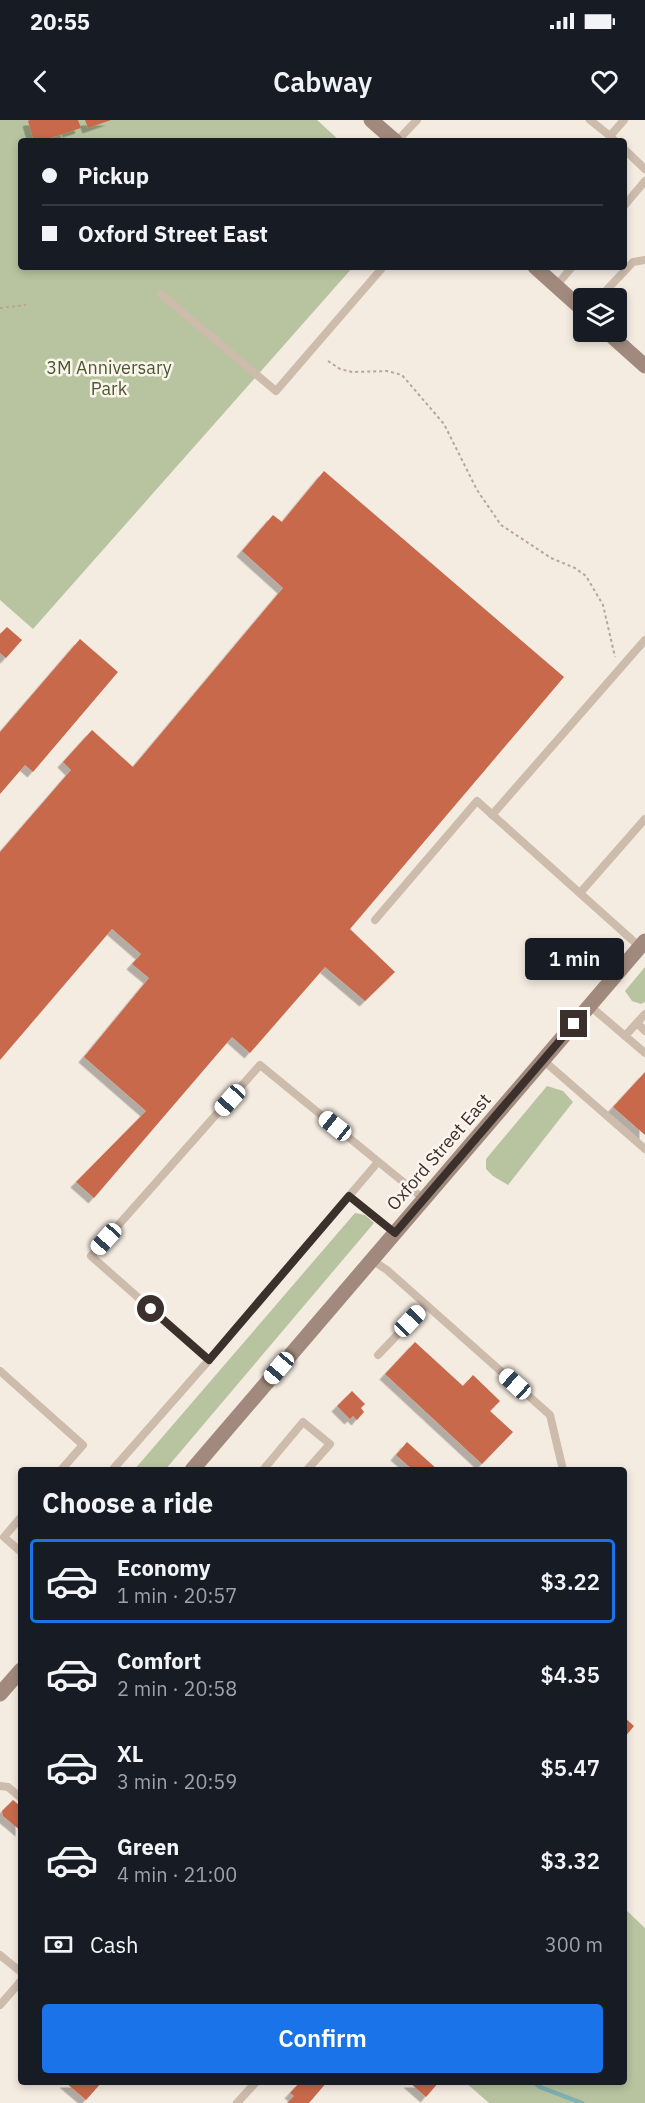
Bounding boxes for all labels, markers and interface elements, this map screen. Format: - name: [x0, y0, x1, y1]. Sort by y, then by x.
- text: 20:55: [30, 7, 90, 36]
- text: Cabway: [273, 64, 372, 99]
- icon: back: [24, 65, 57, 98]
- icon: heart: [588, 65, 621, 98]
- text: Pickup: [78, 161, 149, 190]
- text: Oxford Street East: [78, 219, 268, 248]
- map controls: [573, 288, 627, 342]
- button: layers: [573, 288, 627, 342]
- park label: 3M Anniversary Park: [46, 356, 172, 400]
- callout: 1 min: [524, 937, 624, 979]
- text: 1 min: [549, 945, 600, 972]
- route end: [560, 1010, 587, 1037]
- car: [211, 1081, 249, 1119]
- street label: Oxford Street East: [382, 1088, 496, 1215]
- car: [315, 1108, 355, 1144]
- car: [87, 1220, 125, 1258]
- route start: [137, 1295, 164, 1322]
- car: [391, 1302, 429, 1340]
- car: [261, 1348, 297, 1388]
- car: [496, 1365, 534, 1403]
- text: Choose a ride: [42, 1485, 213, 1520]
- text: Economy: [117, 1553, 211, 1582]
- icon: car: [45, 1554, 99, 1608]
- text: $3.22: [541, 1567, 600, 1596]
- text: 1 min · 20:57: [117, 1582, 237, 1609]
- text: Comfort: [117, 1646, 201, 1675]
- icon: car: [45, 1647, 99, 1701]
- text: $4.35: [541, 1660, 600, 1689]
- text: 2 min · 20:58: [117, 1675, 237, 1702]
- text: XL: [117, 1739, 143, 1768]
- icon: car: [45, 1740, 99, 1794]
- text: $5.47: [541, 1753, 600, 1782]
- text: 3 min · 20:59: [117, 1768, 237, 1795]
- text: Green: [117, 1832, 179, 1861]
- icon: car: [45, 1833, 99, 1887]
- text: $3.32: [541, 1846, 600, 1875]
- text: 4 min · 21:00: [117, 1861, 237, 1888]
- icon: cash: [42, 1928, 75, 1961]
- text: Cash: [90, 1930, 139, 1959]
- text: 300 m: [545, 1931, 603, 1958]
- button: Confirm: [42, 2004, 603, 2073]

